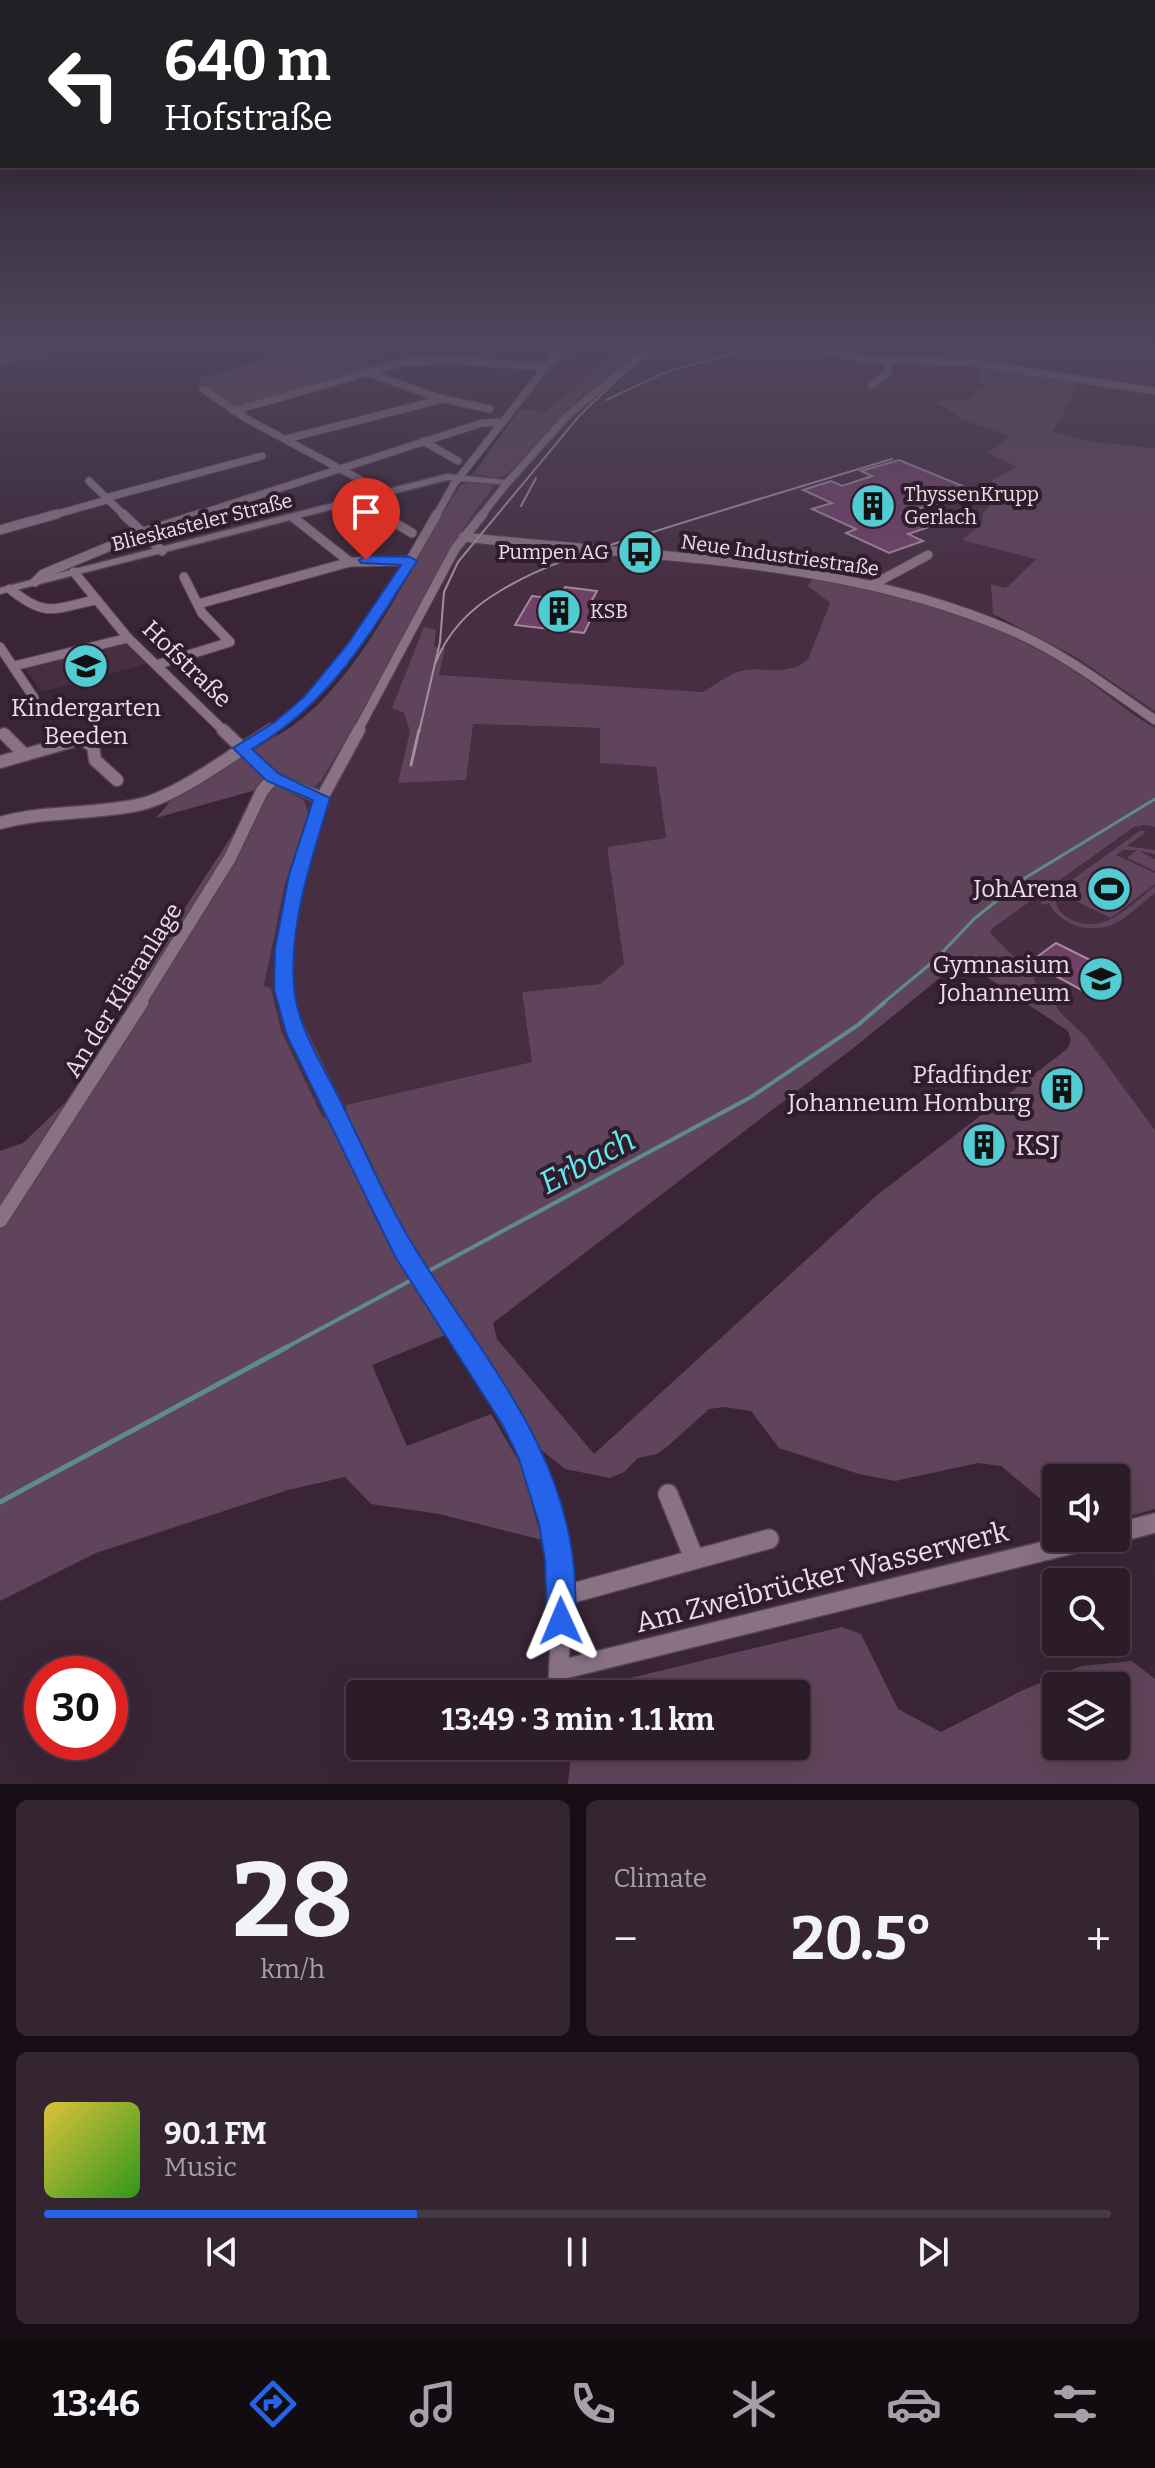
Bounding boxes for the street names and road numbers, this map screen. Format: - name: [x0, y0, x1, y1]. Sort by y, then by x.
- street label: Blieskasteler Straße: [109, 488, 295, 556]
- street label: Neue Industriestraße: [679, 529, 881, 581]
- street label: Hofstraße: [137, 615, 237, 713]
- street label: An der Kläranlage: [58, 898, 188, 1082]
- street label: Am Zweibrücker Wasserwerk: [632, 1515, 1012, 1639]

